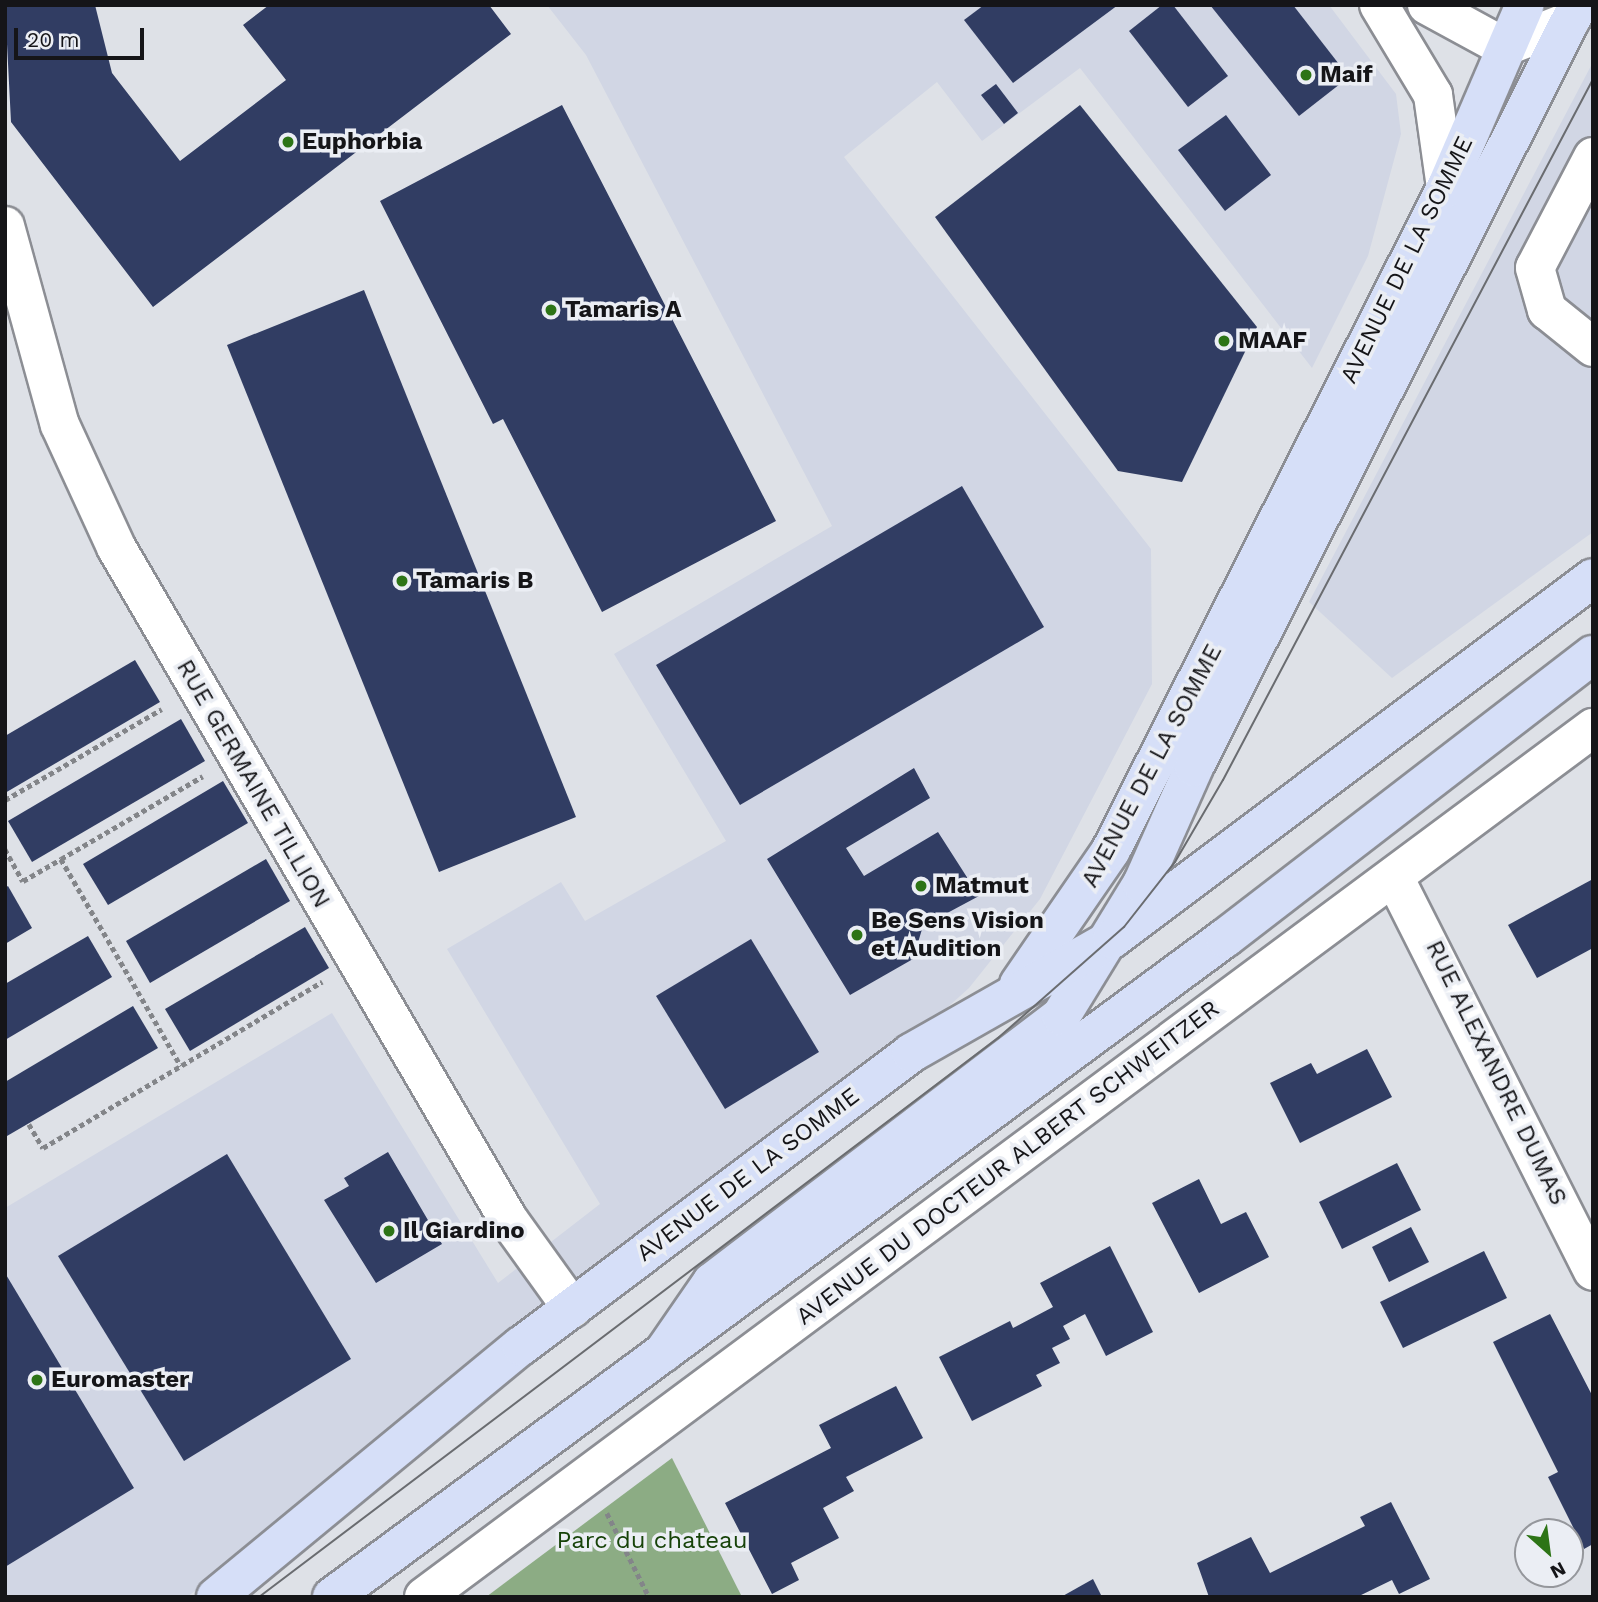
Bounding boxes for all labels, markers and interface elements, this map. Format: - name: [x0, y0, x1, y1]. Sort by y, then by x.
- scale bar: [18, 14, 147, 58]
- text: 20 m: [27, 27, 79, 52]
- place label: Maif: [1320, 61, 1373, 89]
- marker: Maif: [1298, 67, 1314, 83]
- place label: Euphorbia: [302, 128, 422, 156]
- street label: AVENUE DE LA SOMME: [1334, 131, 1480, 389]
- marker: Euphorbia: [280, 134, 296, 150]
- place label: Tamaris A: [565, 296, 682, 324]
- marker: Tamaris A: [543, 302, 559, 318]
- place label: MAAF: [1238, 327, 1307, 355]
- marker: MAAF: [1216, 333, 1232, 349]
- place label: Tamaris B: [416, 567, 533, 595]
- marker: Tamaris B: [394, 573, 410, 589]
- street label: AVENUE DE LA SOMME: [1075, 639, 1229, 893]
- street label: RUE GERMAINE TILLION: [170, 654, 336, 914]
- place label: Matmut: [935, 872, 1029, 900]
- marker: Matmut: [913, 878, 929, 894]
- place label: Be Sens Vision et Audition: [871, 907, 1044, 963]
- marker: Be Sens Vision et Audition: [849, 927, 865, 943]
- street label: RUE ALEXANDRE DUMAS: [1419, 935, 1573, 1211]
- street label: AVENUE DU DOCTEUR ALBERT SCHWEITZER: [790, 994, 1226, 1332]
- street label: AVENUE DE LA SOMME: [631, 1082, 865, 1268]
- place label: Il Giardino: [403, 1217, 525, 1245]
- marker: Il Giardino: [381, 1223, 397, 1239]
- place label: Euromaster: [51, 1366, 189, 1394]
- marker: Euromaster: [29, 1372, 45, 1388]
- north arrow: [1514, 1518, 1584, 1588]
- park label: Parc du chateau: [557, 1527, 747, 1555]
- text: N: [1547, 1557, 1570, 1584]

